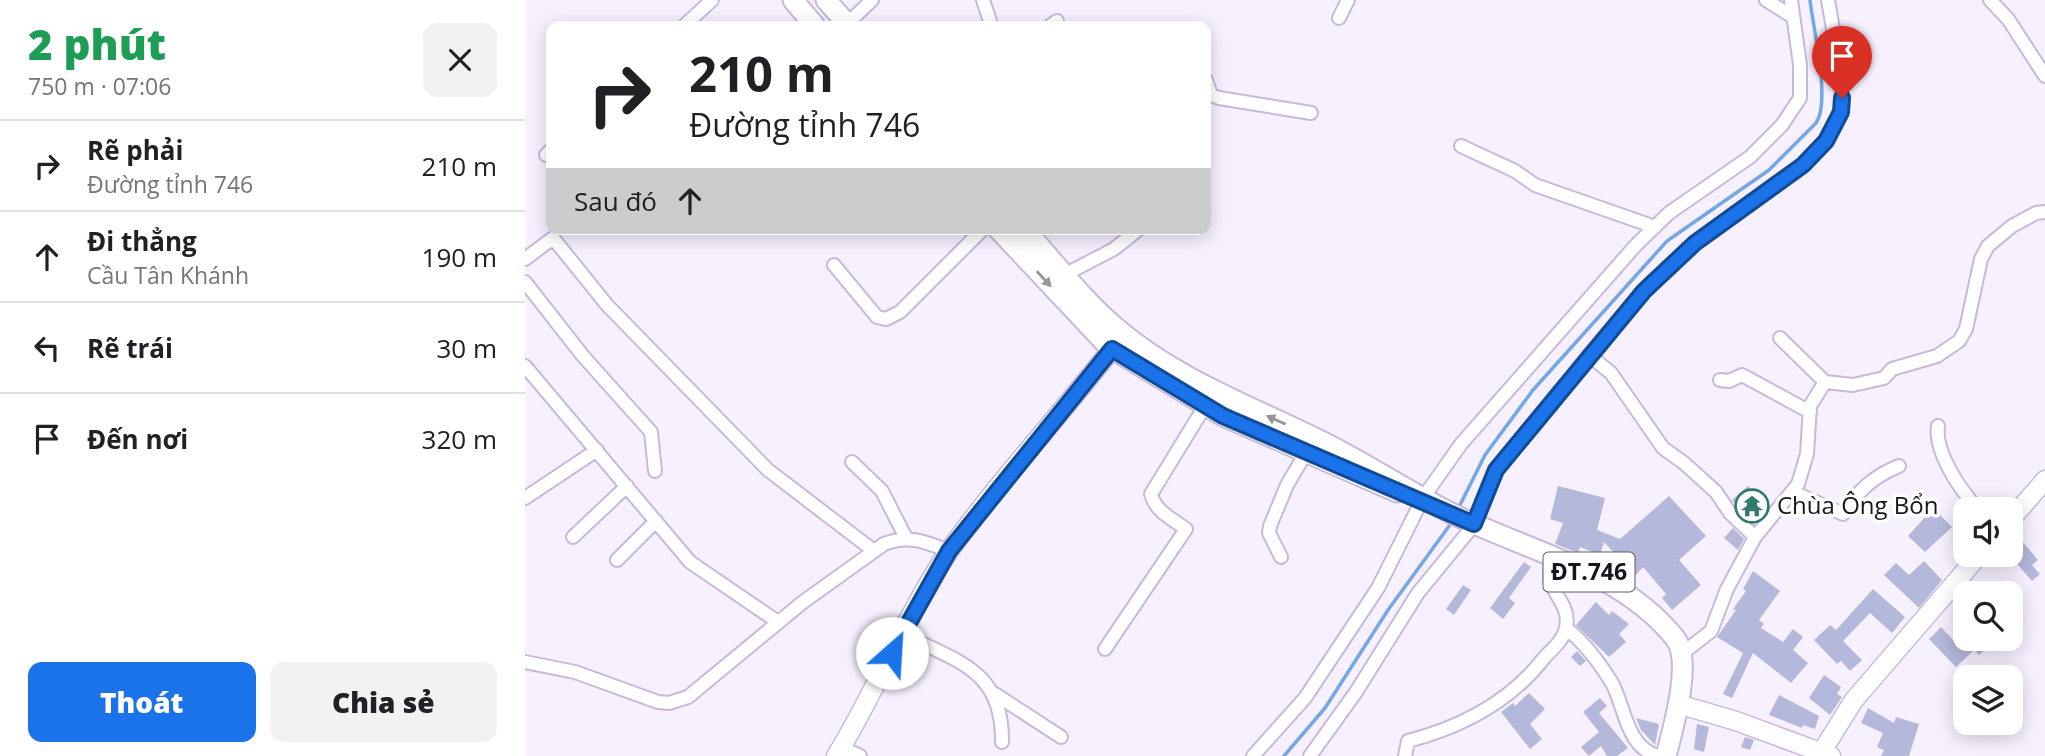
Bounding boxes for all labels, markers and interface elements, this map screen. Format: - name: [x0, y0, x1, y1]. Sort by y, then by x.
- text: 2 phút: [28, 15, 166, 72]
- button: close: [423, 23, 497, 97]
- pin: [1812, 26, 1872, 98]
- icon: arrive: [1823, 37, 1861, 75]
- text: 210 m: [689, 40, 834, 106]
- icon: right: [574, 49, 665, 140]
- text: 750 m · 07:06: [28, 70, 171, 102]
- text: Đường tỉnh 746: [689, 103, 920, 146]
- text: Rẽ phải: [87, 132, 183, 168]
- icon: right: [28, 147, 66, 185]
- text: 210 m: [422, 148, 497, 184]
- text: Đường tỉnh 746: [87, 168, 253, 200]
- icon: ahead: [671, 182, 709, 220]
- text: Sau đó: [574, 183, 657, 219]
- text: Đi thẳng: [87, 223, 197, 259]
- icon: ahead: [28, 238, 66, 276]
- text: 190 m: [422, 239, 497, 275]
- text: Cầu Tân Khánh: [87, 259, 249, 291]
- one-way arrow: [1036, 270, 1052, 288]
- icon: left: [28, 329, 66, 367]
- text: Rẽ trái: [87, 330, 173, 366]
- text: 30 m: [436, 330, 497, 366]
- one-way arrow: [1265, 415, 1286, 426]
- icon: arrive: [28, 420, 66, 458]
- text: Đến nơi: [87, 421, 188, 457]
- text: 320 m: [422, 421, 497, 457]
- temple icon: Chùa Ông Bổn: [1733, 487, 1771, 525]
- place label: Chùa Ông Bổn: [1777, 488, 1938, 521]
- map controls: [1953, 497, 2023, 735]
- button: sound: [1953, 497, 2023, 567]
- road number: ĐT.746: [1543, 552, 1635, 592]
- button: search: [1953, 581, 2023, 651]
- position arrow: [855, 616, 929, 690]
- button: Thoát: [28, 662, 256, 742]
- button: Chia sẻ: [270, 662, 497, 742]
- button: layers: [1953, 665, 2023, 735]

